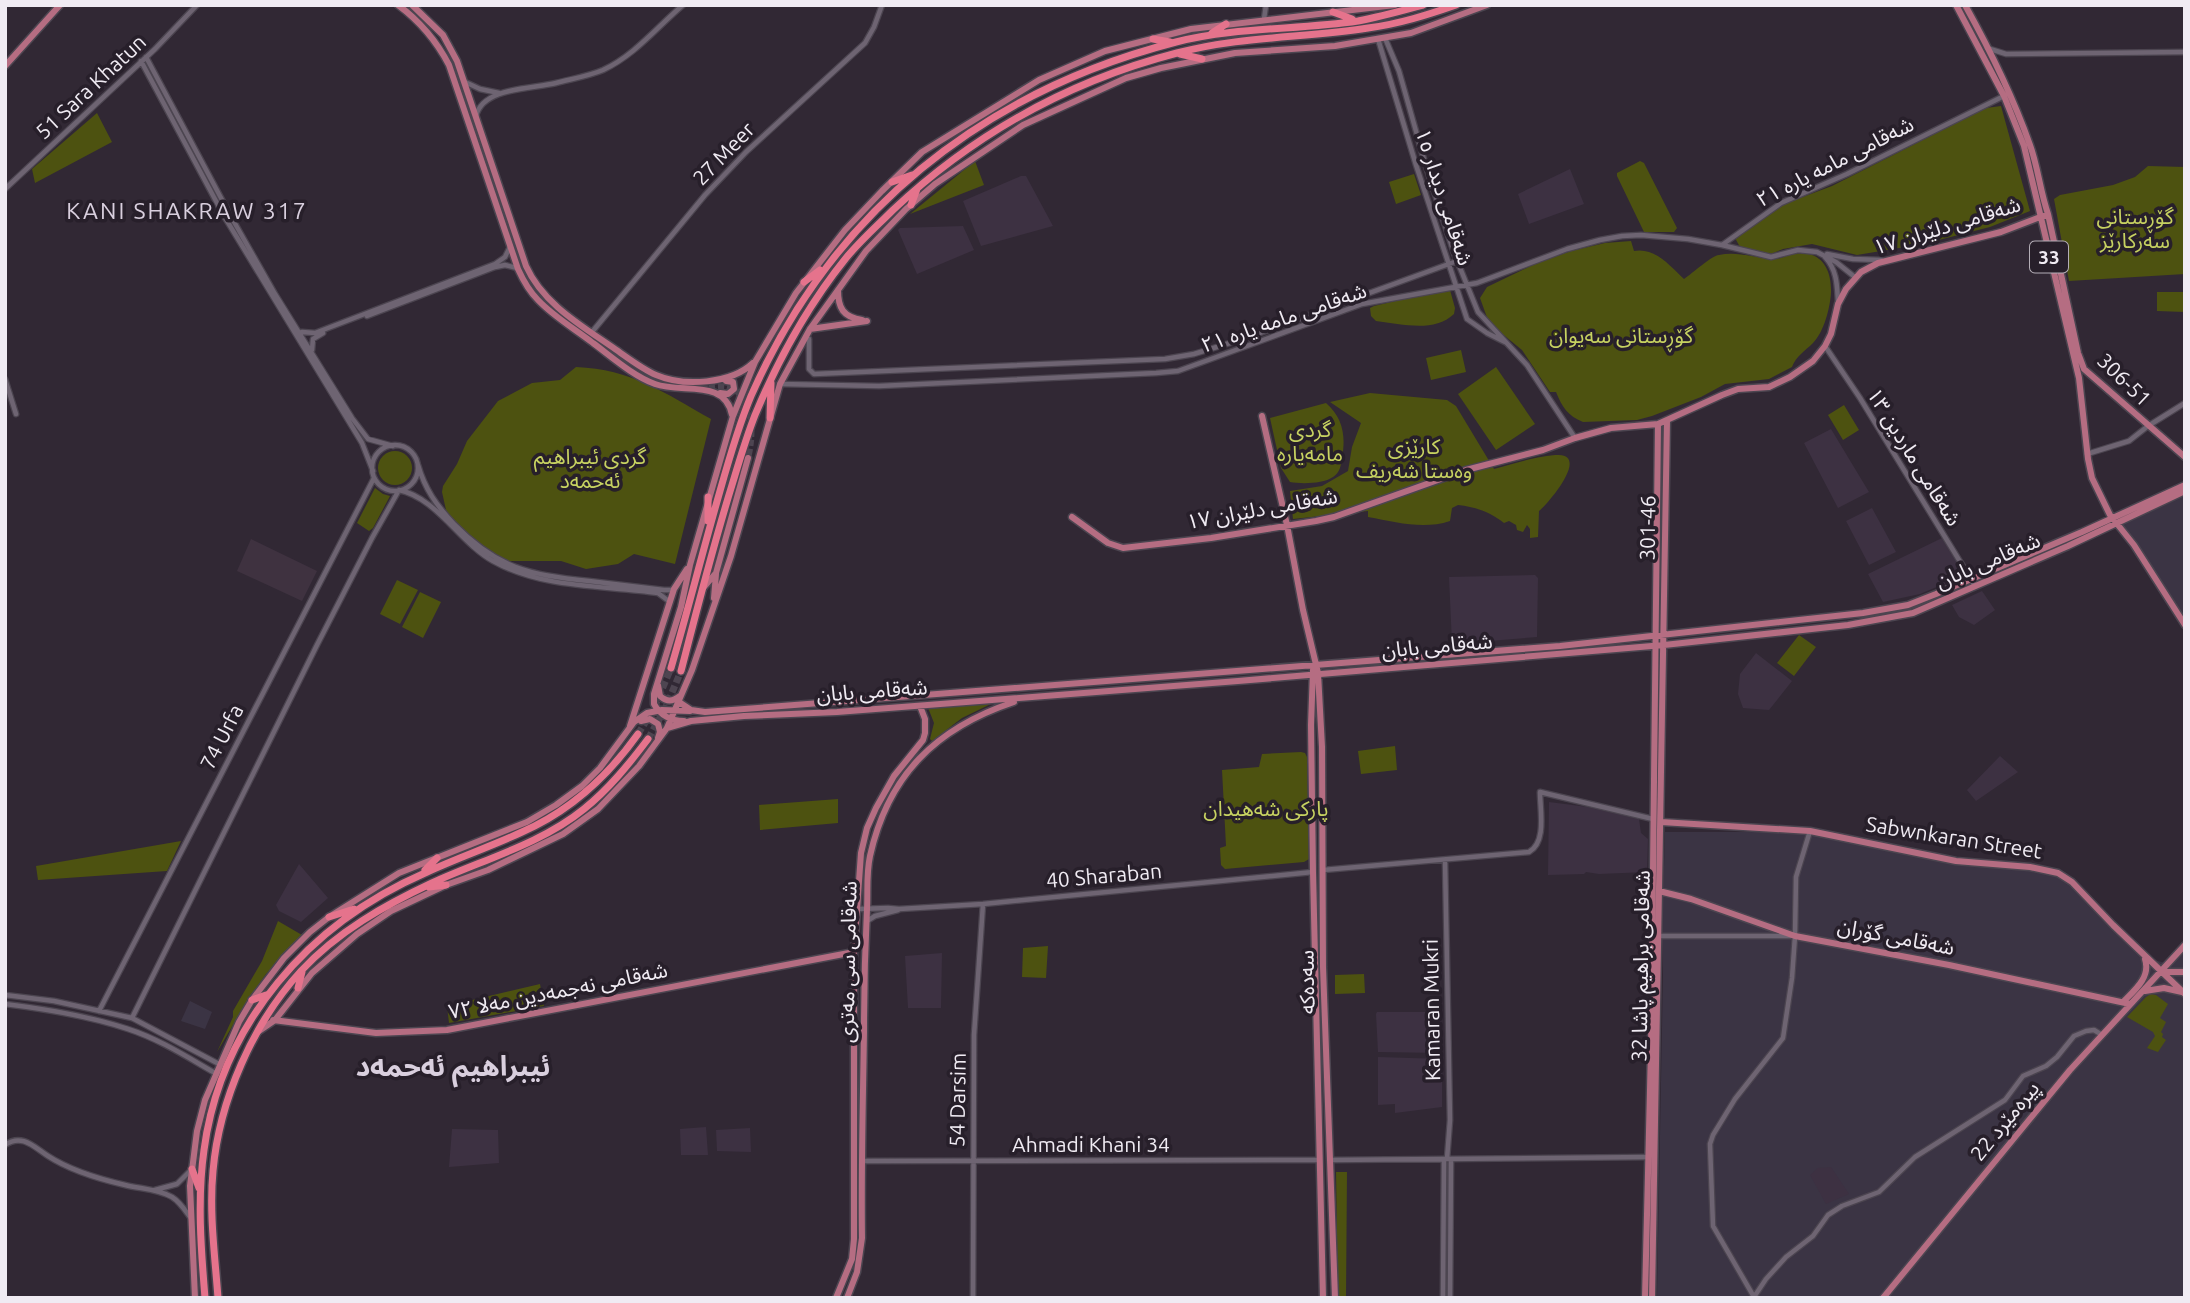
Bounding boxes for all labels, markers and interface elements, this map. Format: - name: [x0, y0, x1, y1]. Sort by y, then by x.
- street label: 51 Sara Khatun: [30, 29, 150, 143]
- street label: شەقامی مامە یارە ٢١: [1752, 111, 1918, 212]
- street label: 27 Meer: [688, 117, 759, 190]
- street label: شەقامی دیدار ١٥: [1411, 125, 1478, 268]
- street label: شەقامی دلێران ١٧: [1870, 191, 2024, 260]
- district label: KANI SHAKRAW 317: [66, 198, 308, 223]
- park label: گۆڕستانی سەرکارێز: [2096, 204, 2174, 253]
- road number: 33: [2030, 242, 2068, 272]
- street label: شەقامی مامە یارە ٢١: [1198, 278, 1370, 358]
- park label: گۆڕستانی سەیوان: [1549, 323, 1693, 353]
- street label: 306-51: [2093, 348, 2157, 411]
- street label: شەقامی ماردین ١٣: [1862, 383, 1967, 530]
- park label: گردی مامەیارە: [1277, 417, 1343, 466]
- park label: کارێزی وەستا شەریف: [1356, 434, 1472, 483]
- park label: گردی ئیبراھیم ئەحمەد: [534, 444, 646, 492]
- street label: شەقامی دلێران ١٧: [1185, 483, 1339, 534]
- street label: 301-46: [1634, 495, 1660, 561]
- street label: شەقامی بابان: [1932, 527, 2044, 594]
- street label: شەقامی بابان: [1380, 628, 1494, 663]
- street label: شەقامی بابان: [816, 674, 928, 707]
- street label: 74 Urfa: [195, 700, 248, 773]
- park label: پارکی شەهیدان: [1203, 796, 1329, 822]
- street label: Sabwnkaran Street: [1864, 811, 2044, 863]
- street label: 40 Sharaban: [1045, 858, 1163, 892]
- street label: شەقامی براهیم پاشا 32: [1626, 870, 1658, 1062]
- street label: شەقامی سی مەتری: [834, 881, 861, 1043]
- street label: شەقامی گۆران: [1836, 913, 1957, 960]
- street label: Kamaran Mukri: [1418, 939, 1444, 1081]
- street label: سەدەکە: [1293, 950, 1319, 1014]
- street label: شەقامی نەجمەدین مەلا ٧٢: [446, 957, 670, 1024]
- district label: ئیبراهیم ئەحمەد: [356, 1050, 550, 1088]
- street label: 54 Darsim: [944, 1053, 970, 1147]
- street label: 22 پیرەمێرد: [1965, 1076, 2045, 1166]
- street label: Ahmadi Khani 34: [1012, 1132, 1170, 1156]

